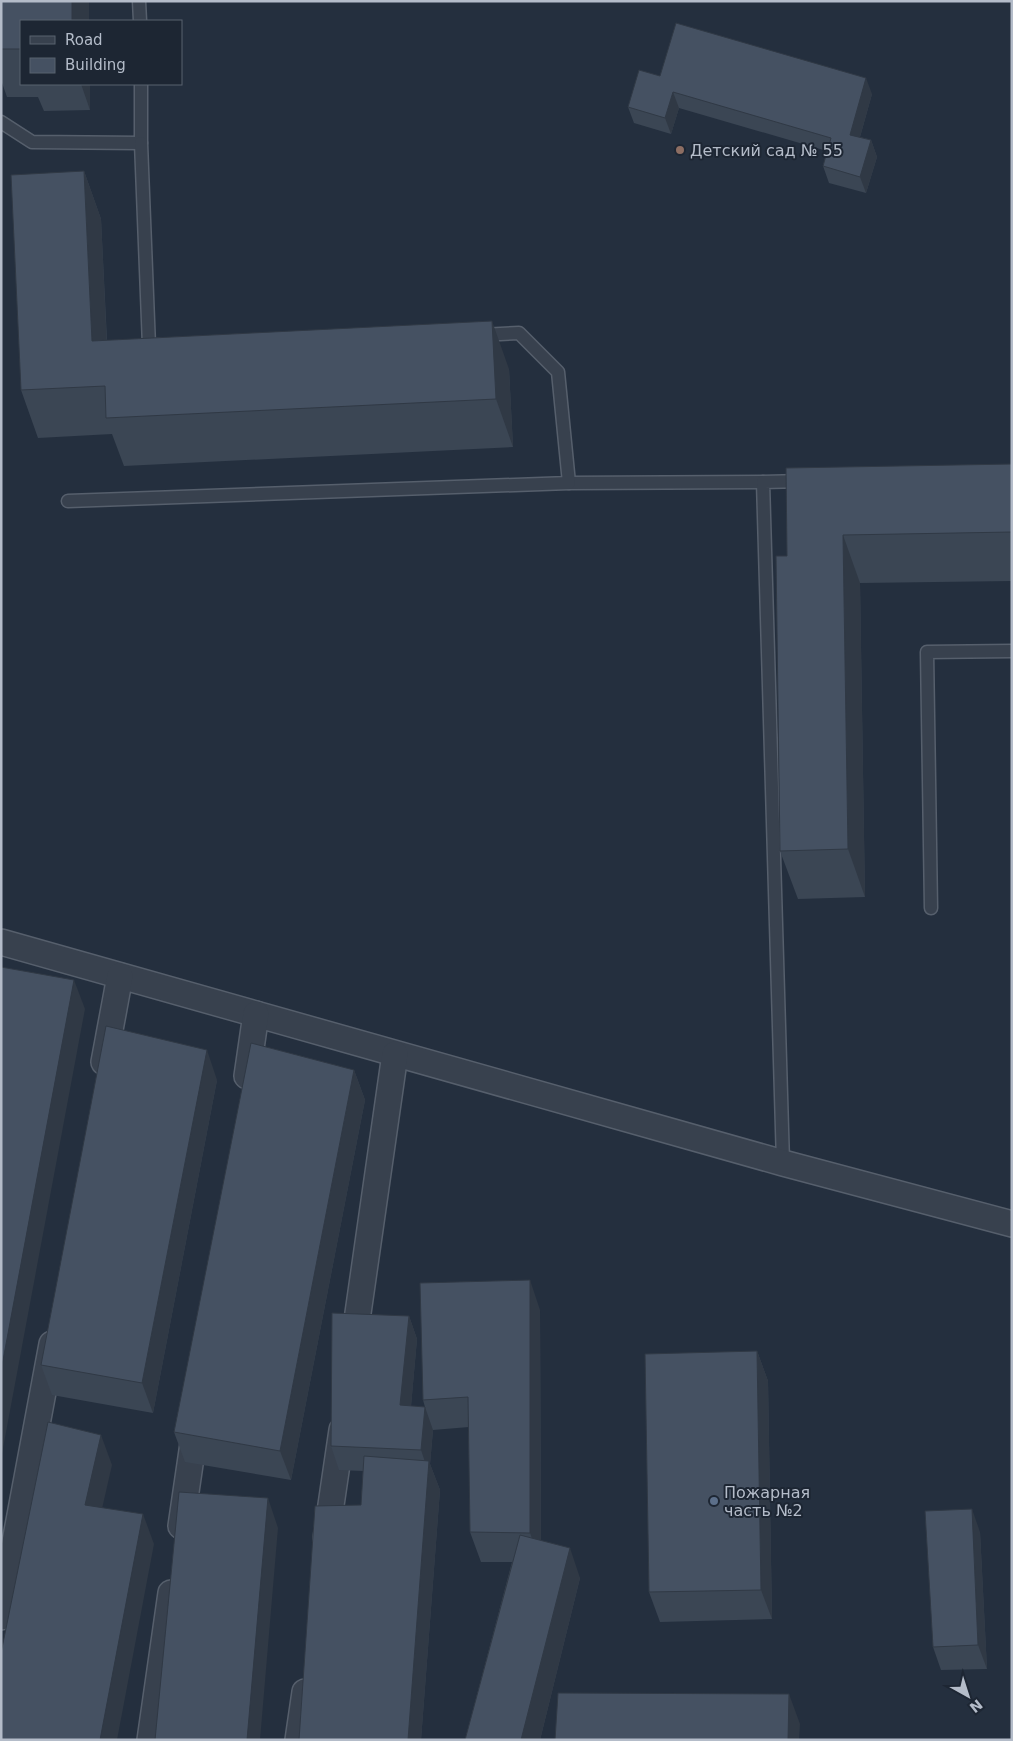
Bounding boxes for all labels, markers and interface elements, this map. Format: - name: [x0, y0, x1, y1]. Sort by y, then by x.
- legend: [20, 20, 182, 85]
- text: Road: [65, 31, 103, 49]
- text: Building: [65, 56, 126, 74]
- place label: Детский сад № 55: [690, 141, 843, 160]
- marker: Детский сад № 55: [674, 144, 686, 156]
- place label: Пожарная часть №2: [724, 1483, 810, 1520]
- marker: Пожарная часть №2: [708, 1495, 720, 1507]
- north arrow: [943, 1671, 993, 1721]
- text: N: [967, 1696, 986, 1716]

